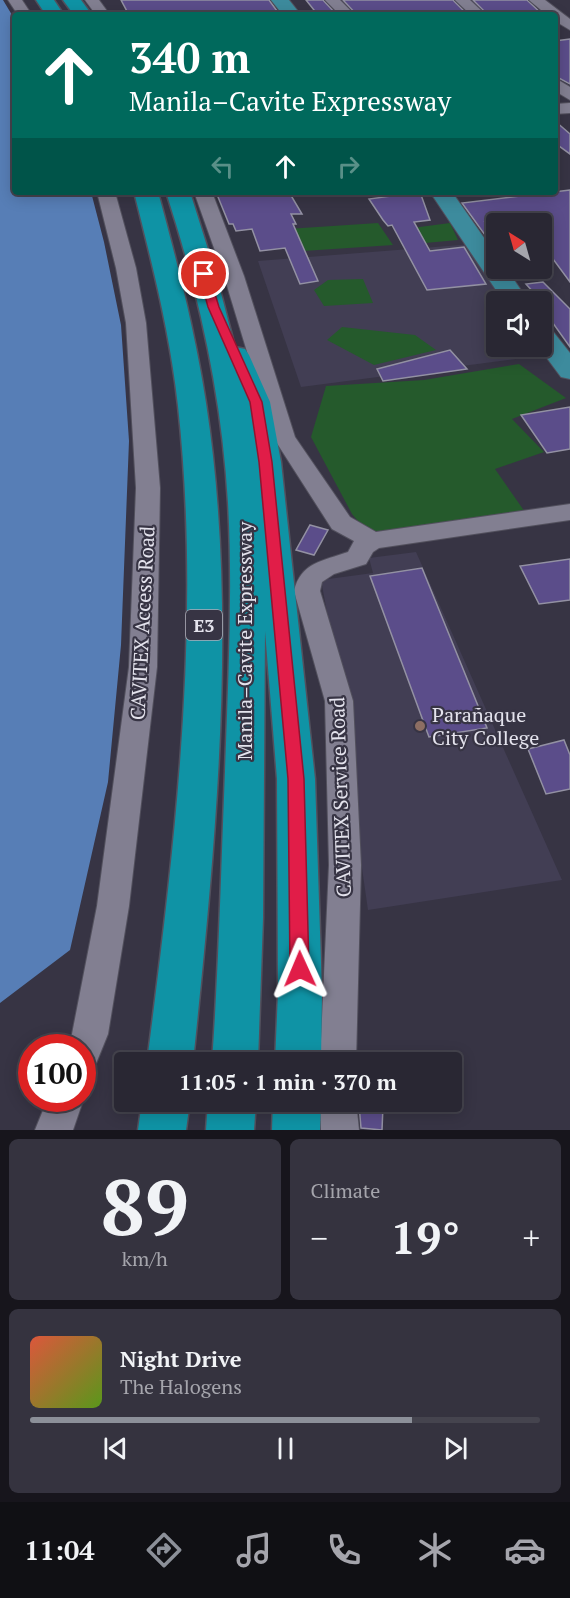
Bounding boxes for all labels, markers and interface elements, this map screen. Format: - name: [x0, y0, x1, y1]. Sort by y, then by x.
- text: 340 m: [129, 29, 250, 85]
- icon: ahead: [30, 36, 108, 114]
- text: Manila–Cavite Expressway: [129, 83, 451, 119]
- icon: left: [206, 150, 239, 183]
- icon: ahead: [269, 150, 302, 183]
- icon: right: [332, 150, 365, 183]
- north arrow: [486, 213, 552, 279]
- map controls: [486, 213, 552, 357]
- pin: [178, 248, 229, 299]
- icon: arrive: [187, 257, 220, 290]
- button: sound: [486, 291, 552, 357]
- street label: Manila–Cavite Expressway: [231, 521, 258, 760]
- street label: CAVITEX Access Road: [123, 525, 161, 721]
- road number: E3: [186, 610, 222, 640]
- street label: CAVITEX Service Road: [323, 696, 357, 898]
- place label: Parañaque City College: [432, 701, 539, 751]
- marker: Parañaque City College: [413, 719, 427, 733]
- position arrow: [268, 937, 332, 1001]
- speed limit sign: 100: [18, 1034, 96, 1112]
- text: 11:05 · 1 min · 370 m: [179, 1067, 397, 1096]
- text: 89: [101, 1154, 189, 1257]
- text: Climate: [311, 1177, 380, 1204]
- text: 19°: [391, 1207, 460, 1267]
- text: −: [311, 1216, 328, 1259]
- text: +: [522, 1216, 540, 1259]
- text: km/h: [122, 1245, 168, 1272]
- text: Night Drive: [120, 1344, 242, 1373]
- text: The Halogens: [120, 1373, 242, 1400]
- icon: previous: [99, 1432, 132, 1465]
- icon: pause: [269, 1432, 302, 1465]
- icon: next: [439, 1432, 472, 1465]
- icon: directions: [143, 1529, 185, 1571]
- icon: music: [233, 1529, 275, 1571]
- icon: phone: [323, 1529, 365, 1571]
- icon: climate: [414, 1529, 456, 1571]
- icon: car: [504, 1529, 546, 1571]
- text: 11:04: [24, 1532, 94, 1568]

